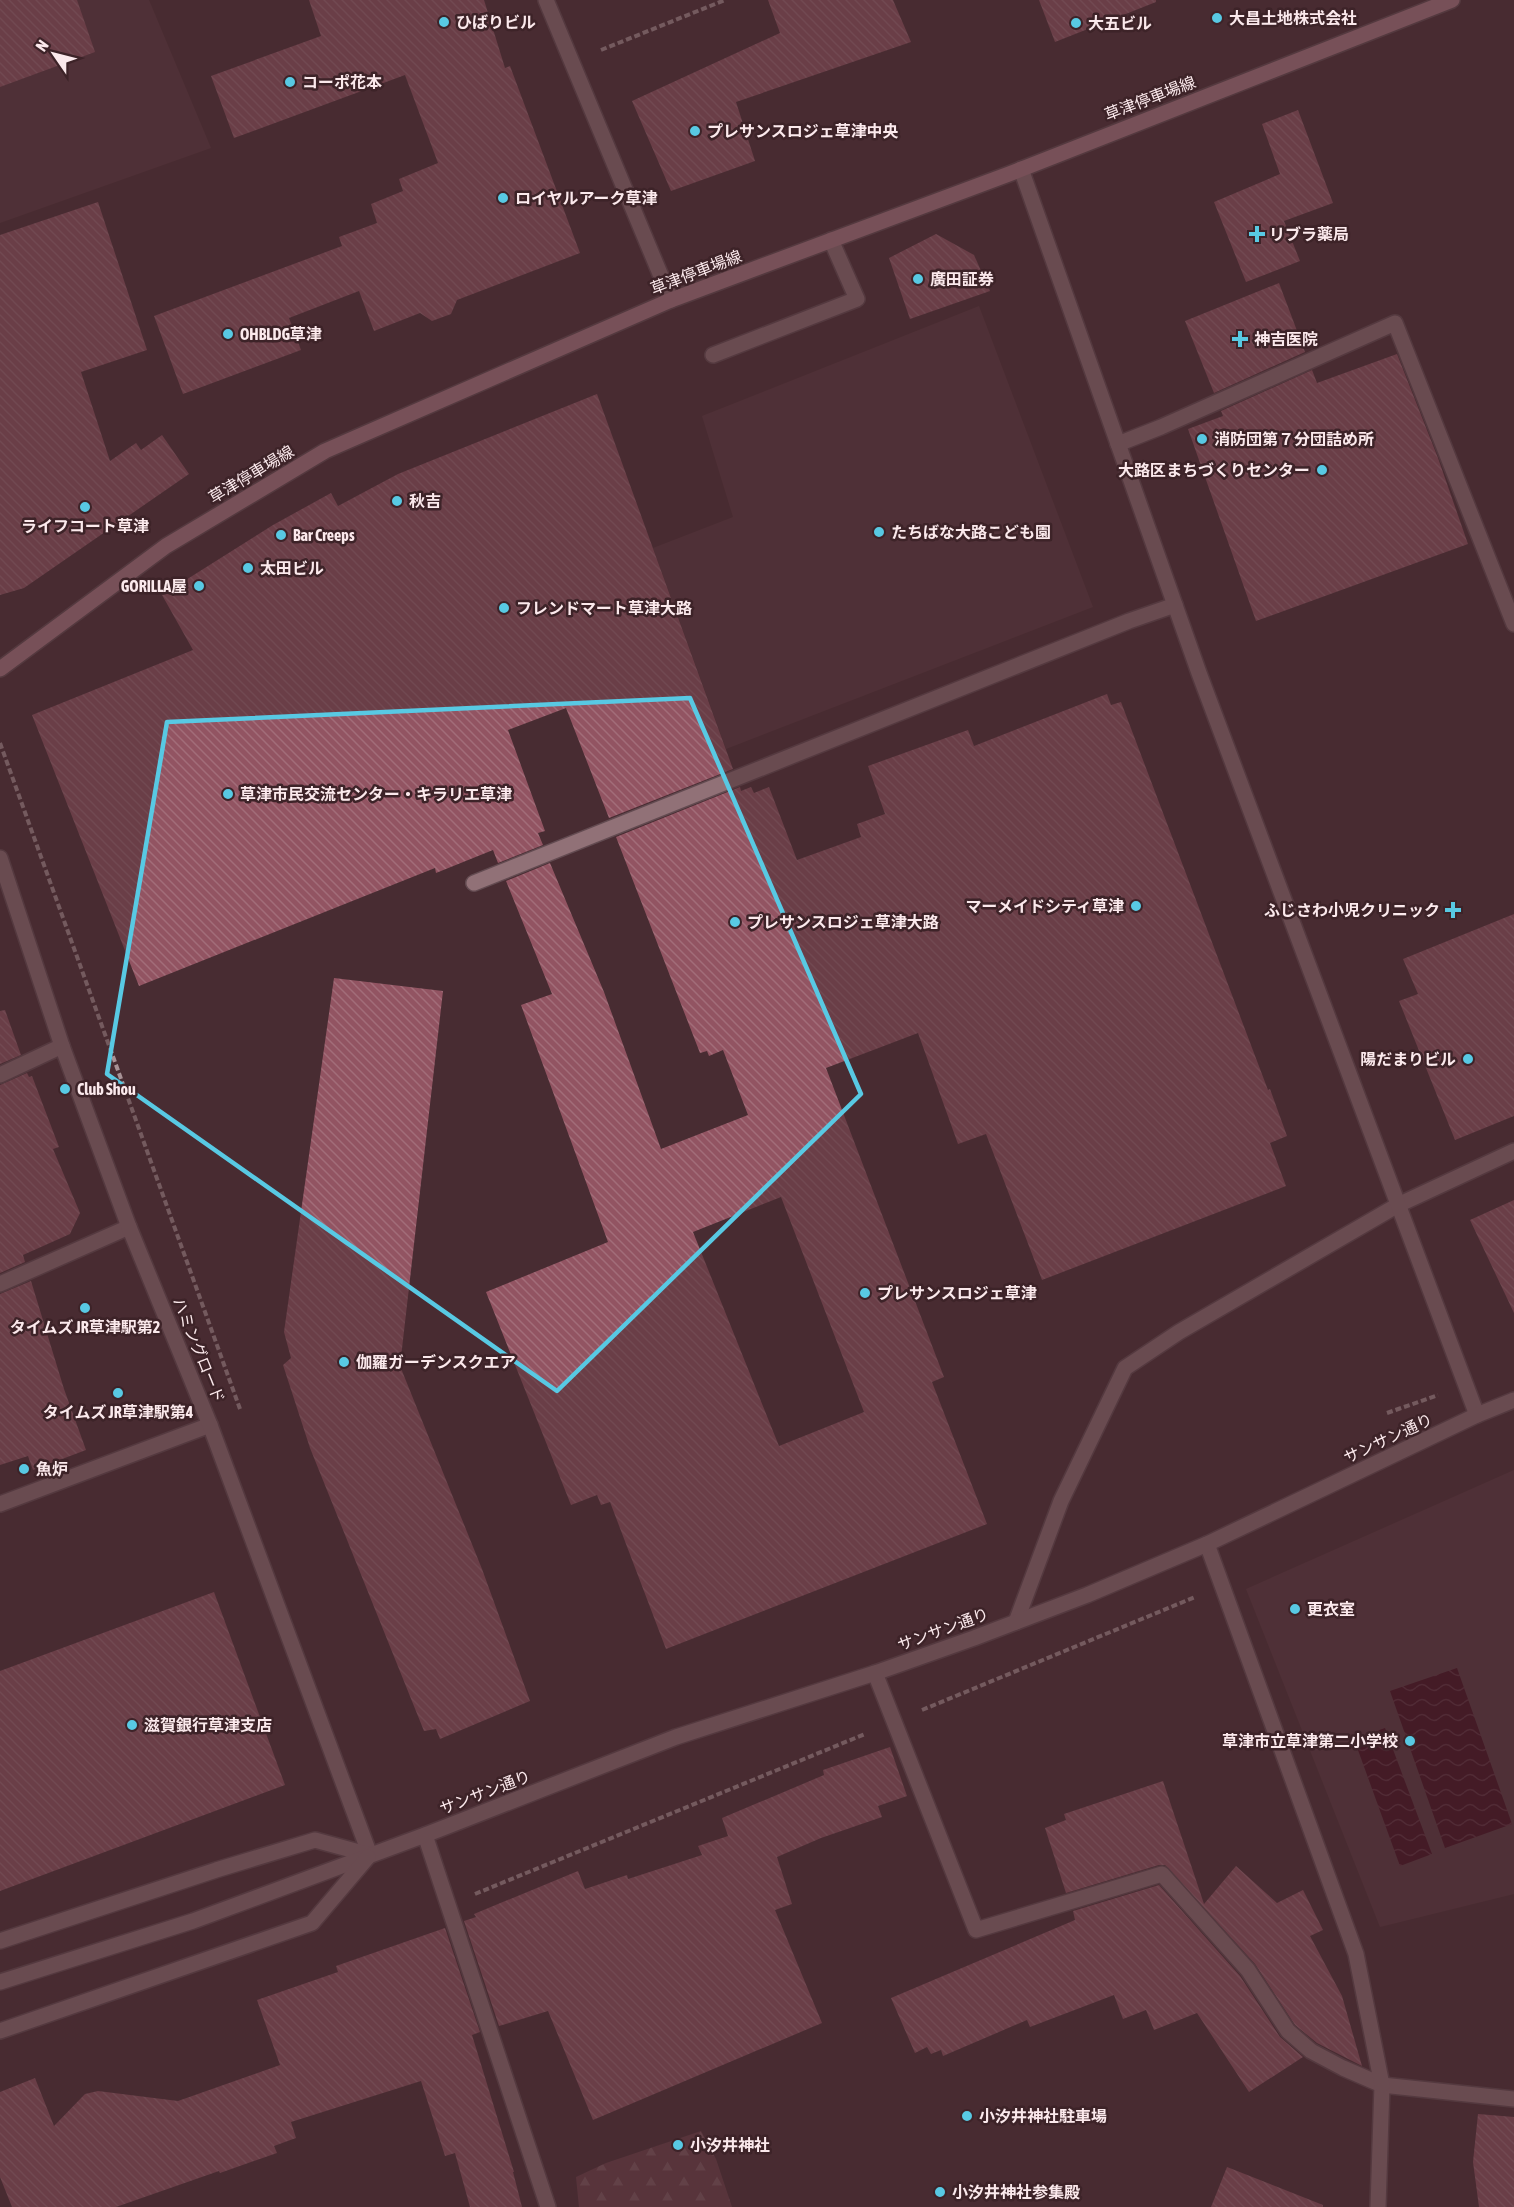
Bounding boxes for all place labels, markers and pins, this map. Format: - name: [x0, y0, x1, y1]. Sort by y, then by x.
- place label: 大昌土地株式会社: [1229, 9, 1357, 27]
- marker: 大昌土地株式会社: [1210, 11, 1224, 25]
- place label: ひばりビル: [456, 13, 536, 31]
- place label: 大五ビル: [1088, 14, 1152, 32]
- marker: ひばりビル: [437, 15, 451, 29]
- marker: 大五ビル: [1069, 16, 1083, 30]
- place label: コーポ花本: [302, 73, 382, 91]
- marker: コーポ花本: [283, 75, 297, 89]
- place label: プレサンスロジェ草津中央: [707, 122, 899, 140]
- marker: プレサンスロジェ草津中央: [688, 124, 702, 138]
- place label: ロイヤルアーク草津: [515, 189, 658, 207]
- marker: ロイヤルアーク草津: [496, 191, 510, 205]
- place label: リブラ薬局: [1269, 225, 1349, 243]
- marker: リブラ薬局: [1250, 227, 1264, 241]
- place label: 廣田証券: [930, 270, 994, 288]
- marker: 廣田証券: [911, 272, 925, 286]
- place label: OHBLDG草津: [240, 325, 322, 343]
- marker: OHBLDG草津: [221, 327, 235, 341]
- marker: 神吉医院: [1231, 330, 1249, 348]
- place label: 神吉医院: [1254, 330, 1318, 348]
- place label: 消防団第７分団詰め所: [1214, 430, 1374, 448]
- marker: 消防団第７分団詰め所: [1195, 432, 1209, 446]
- place label: 大路区まちづくりセンター: [1118, 461, 1310, 479]
- marker: 大路区まちづくりセンター: [1315, 463, 1329, 477]
- place label: 秋吉: [409, 492, 441, 510]
- marker: 秋吉: [390, 494, 404, 508]
- marker: ライフコート草津: [78, 500, 92, 514]
- place label: ライフコート草津: [21, 517, 149, 535]
- place label: たちばな大路こども園: [891, 523, 1051, 541]
- marker: たちばな大路こども園: [872, 525, 886, 539]
- place label: Bar Creeps: [293, 526, 355, 544]
- marker: Bar Creeps: [274, 528, 288, 542]
- place label: 太田ビル: [260, 559, 324, 577]
- marker: 太田ビル: [241, 561, 255, 575]
- place label: GORILLA屋: [121, 577, 187, 595]
- marker: GORILLA屋: [192, 579, 206, 593]
- place label: フレンドマート草津大路: [516, 599, 692, 617]
- marker: フレンドマート草津大路: [497, 601, 511, 615]
- place label: 草津市民交流センター・キラリエ草津: [240, 785, 512, 803]
- marker: 草津市民交流センター・キラリエ草津: [221, 787, 235, 801]
- place label: マーメイドシティ草津: [966, 897, 1124, 915]
- marker: マーメイドシティ草津: [1129, 899, 1143, 913]
- place label: ふじさわ小児クリニック: [1264, 901, 1440, 919]
- marker: ふじさわ小児クリニック: [1444, 901, 1462, 919]
- place label: プレサンスロジェ草津大路: [747, 913, 939, 931]
- marker: プレサンスロジェ草津大路: [728, 915, 742, 929]
- place label: 陽だまりビル: [1360, 1050, 1456, 1068]
- marker: 陽だまりビル: [1461, 1052, 1475, 1066]
- place label: Club Shou: [77, 1080, 136, 1098]
- marker: Club Shou: [58, 1082, 72, 1096]
- place label: プレサンスロジェ草津: [877, 1284, 1037, 1302]
- marker: プレサンスロジェ草津: [858, 1286, 872, 1300]
- marker: タイムズ JR草津駅第2: [78, 1301, 92, 1315]
- place label: タイムズ JR草津駅第2: [10, 1318, 160, 1336]
- place label: 伽羅ガーデンスクエア: [356, 1353, 516, 1371]
- marker: 伽羅ガーデンスクエア: [337, 1355, 351, 1369]
- marker: タイムズ JR草津駅第4: [111, 1386, 125, 1400]
- place label: タイムズ JR草津駅第4: [43, 1403, 194, 1421]
- place label: 魚炉: [36, 1460, 68, 1478]
- marker: 魚炉: [17, 1462, 31, 1476]
- place label: 更衣室: [1307, 1600, 1355, 1618]
- marker: 更衣室: [1288, 1602, 1302, 1616]
- place label: 滋賀銀行草津支店: [144, 1716, 272, 1734]
- marker: 滋賀銀行草津支店: [125, 1718, 139, 1732]
- place label: 草津市立草津第二小学校: [1222, 1732, 1398, 1750]
- marker: 草津市立草津第二小学校: [1403, 1734, 1417, 1748]
- place label: 小汐井神社駐車場: [979, 2107, 1107, 2125]
- marker: 小汐井神社駐車場: [960, 2109, 974, 2123]
- place label: 小汐井神社: [690, 2136, 770, 2154]
- marker: 小汐井神社: [671, 2138, 685, 2152]
- place label: 小汐井神社参集殿: [952, 2183, 1080, 2201]
- marker: 小汐井神社参集殿: [933, 2185, 947, 2199]

